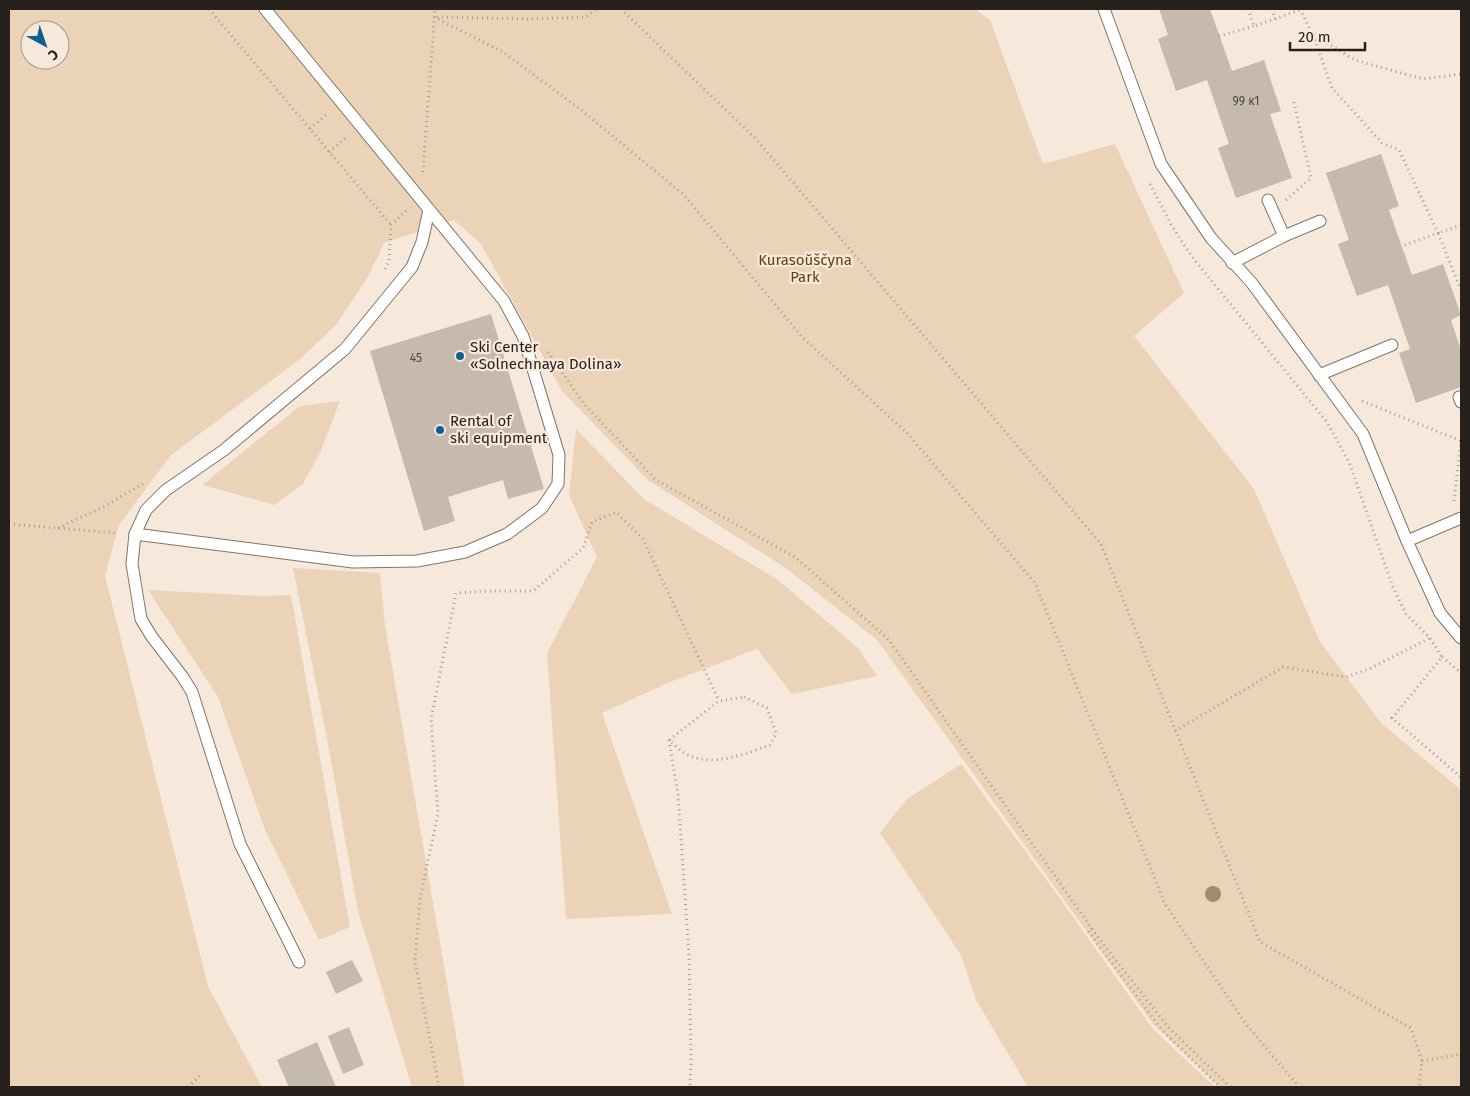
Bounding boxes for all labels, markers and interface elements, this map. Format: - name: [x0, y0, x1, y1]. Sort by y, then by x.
- north arrow: [20, 20, 70, 70]
- scale bar: [1290, 20, 1365, 52]
- text: 20 m: [1298, 28, 1331, 46]
- text: С: [44, 45, 62, 64]
- house number: 99 к1: [1232, 94, 1260, 108]
- park label: Kurasoŭščyna Park: [758, 251, 852, 286]
- place label: Ski Center «Solnechnaya Dolina»: [470, 338, 621, 373]
- marker: Ski Center «Solnechnaya Dolina»: [454, 350, 466, 362]
- house number: 45: [410, 351, 422, 365]
- place label: Rental of ski equipment: [450, 412, 548, 447]
- marker: Rental of ski equipment: [434, 424, 446, 436]

